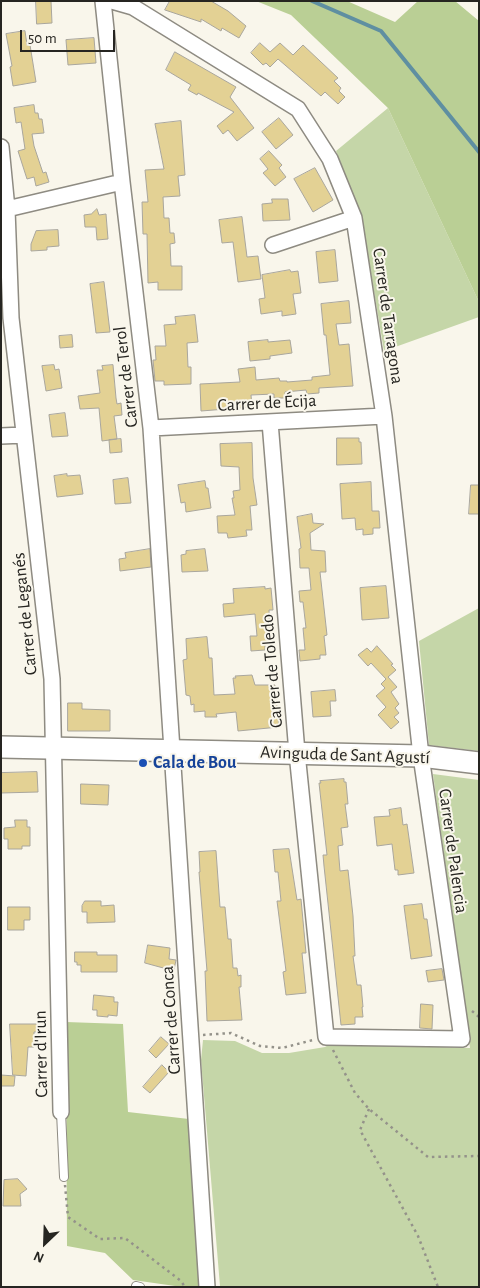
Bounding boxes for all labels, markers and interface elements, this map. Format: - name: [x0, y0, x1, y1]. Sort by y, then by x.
- scale bar: [22, 20, 118, 52]
- text: 50 m: [28, 31, 57, 46]
- street label: Carrer de Tarragona: [368, 246, 408, 386]
- street label: Carrer de Terol: [109, 325, 143, 429]
- street label: Carrer de Écija: [217, 390, 317, 416]
- street label: Carrer de Leganés: [8, 552, 42, 676]
- street label: Carrer de Toledo: [256, 613, 288, 729]
- street label: Avinguda de Sant Agustí: [260, 741, 430, 769]
- place label: Cala de Bou: [153, 752, 236, 774]
- marker: Cala de Bou: [137, 757, 149, 769]
- street label: Carrer de Palencia: [434, 787, 472, 915]
- street label: Carrer de Conca: [156, 965, 186, 1075]
- street label: Carrer d'Irun: [29, 1010, 53, 1098]
- north arrow: [20, 1218, 70, 1268]
- text: N: [32, 1248, 46, 1265]

